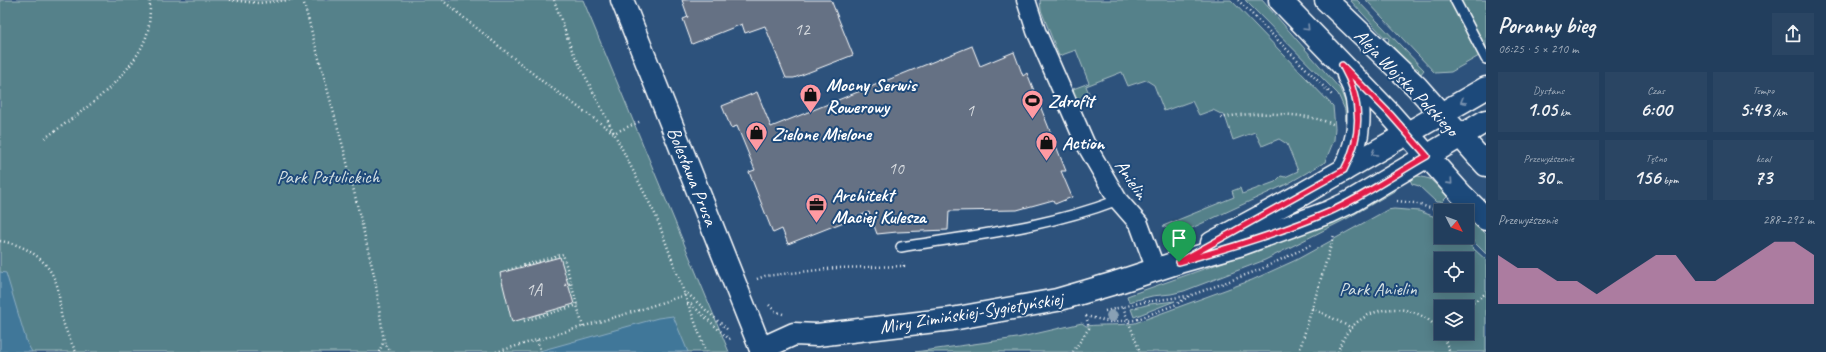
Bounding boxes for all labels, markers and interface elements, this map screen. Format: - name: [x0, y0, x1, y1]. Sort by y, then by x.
- text: Poranny bieg: [1498, 12, 1595, 40]
- button: share: [1772, 13, 1814, 55]
- house number: 12: [794, 19, 811, 40]
- one-way arrow: [1302, 23, 1310, 31]
- street label: Aleja Wojska Polskiego: [1349, 24, 1465, 143]
- text: 06:25 · 5 × 210 m: [1498, 41, 1579, 57]
- place label: Mocny Serwis Rowerowy: [826, 73, 919, 119]
- shop icon: Mocny Serwis Rowerowy: [797, 82, 823, 115]
- text: Dystans: [1533, 83, 1564, 97]
- text: Czas: [1647, 83, 1665, 97]
- text: Tempo: [1752, 83, 1774, 97]
- sports icon: Zdrofit: [1019, 87, 1045, 120]
- place label: Zdrofit: [1048, 89, 1096, 113]
- one-way arrow: [1460, 97, 1467, 104]
- text: 1.05: [1527, 97, 1557, 122]
- text: 6:00: [1640, 97, 1672, 122]
- text: 5:43: [1739, 97, 1770, 122]
- house number: 1: [966, 100, 975, 121]
- text: km: [1557, 105, 1571, 119]
- text: /km: [1770, 105, 1787, 119]
- shop icon: Zielone Mielone: [743, 120, 769, 153]
- place label: Zielone Mielone: [772, 122, 873, 146]
- street label: Bolesława Prusa: [661, 123, 723, 231]
- shop icon: Action: [1033, 129, 1059, 162]
- place label: Action: [1062, 131, 1106, 155]
- one-way arrow: [1370, 149, 1378, 156]
- text: Przewyższenie: [1523, 151, 1574, 165]
- text: Tętno: [1645, 151, 1667, 165]
- text: kcal: [1756, 151, 1771, 165]
- street label: Anielin: [1109, 155, 1154, 205]
- house number: 10: [888, 158, 905, 179]
- park label: Park Potulickich: [277, 165, 381, 189]
- text: 30: [1535, 165, 1553, 190]
- text: 156: [1634, 165, 1661, 190]
- text: 73: [1754, 165, 1772, 190]
- text: m: [1553, 173, 1562, 187]
- text: bpm: [1661, 173, 1678, 187]
- one-way arrow: [1446, 178, 1453, 185]
- place label: Architekt Maciej Kulesza: [832, 183, 928, 229]
- office icon: Architekt Maciej Kulesza: [803, 192, 829, 225]
- north arrow: [1434, 204, 1474, 244]
- map controls: [1434, 204, 1474, 340]
- text: Przewyższenie: [1498, 212, 1558, 228]
- text: 288–292 m: [1763, 212, 1814, 228]
- pin: [1162, 221, 1196, 262]
- icon: arrive: [1168, 227, 1190, 249]
- button: locate: [1434, 252, 1474, 292]
- park label: Park Anielin: [1339, 277, 1417, 301]
- house number: 1A: [526, 279, 544, 300]
- street label: Miry Zimińskiej-Sygietyńskiej: [878, 286, 1066, 339]
- button: layers: [1434, 300, 1474, 340]

